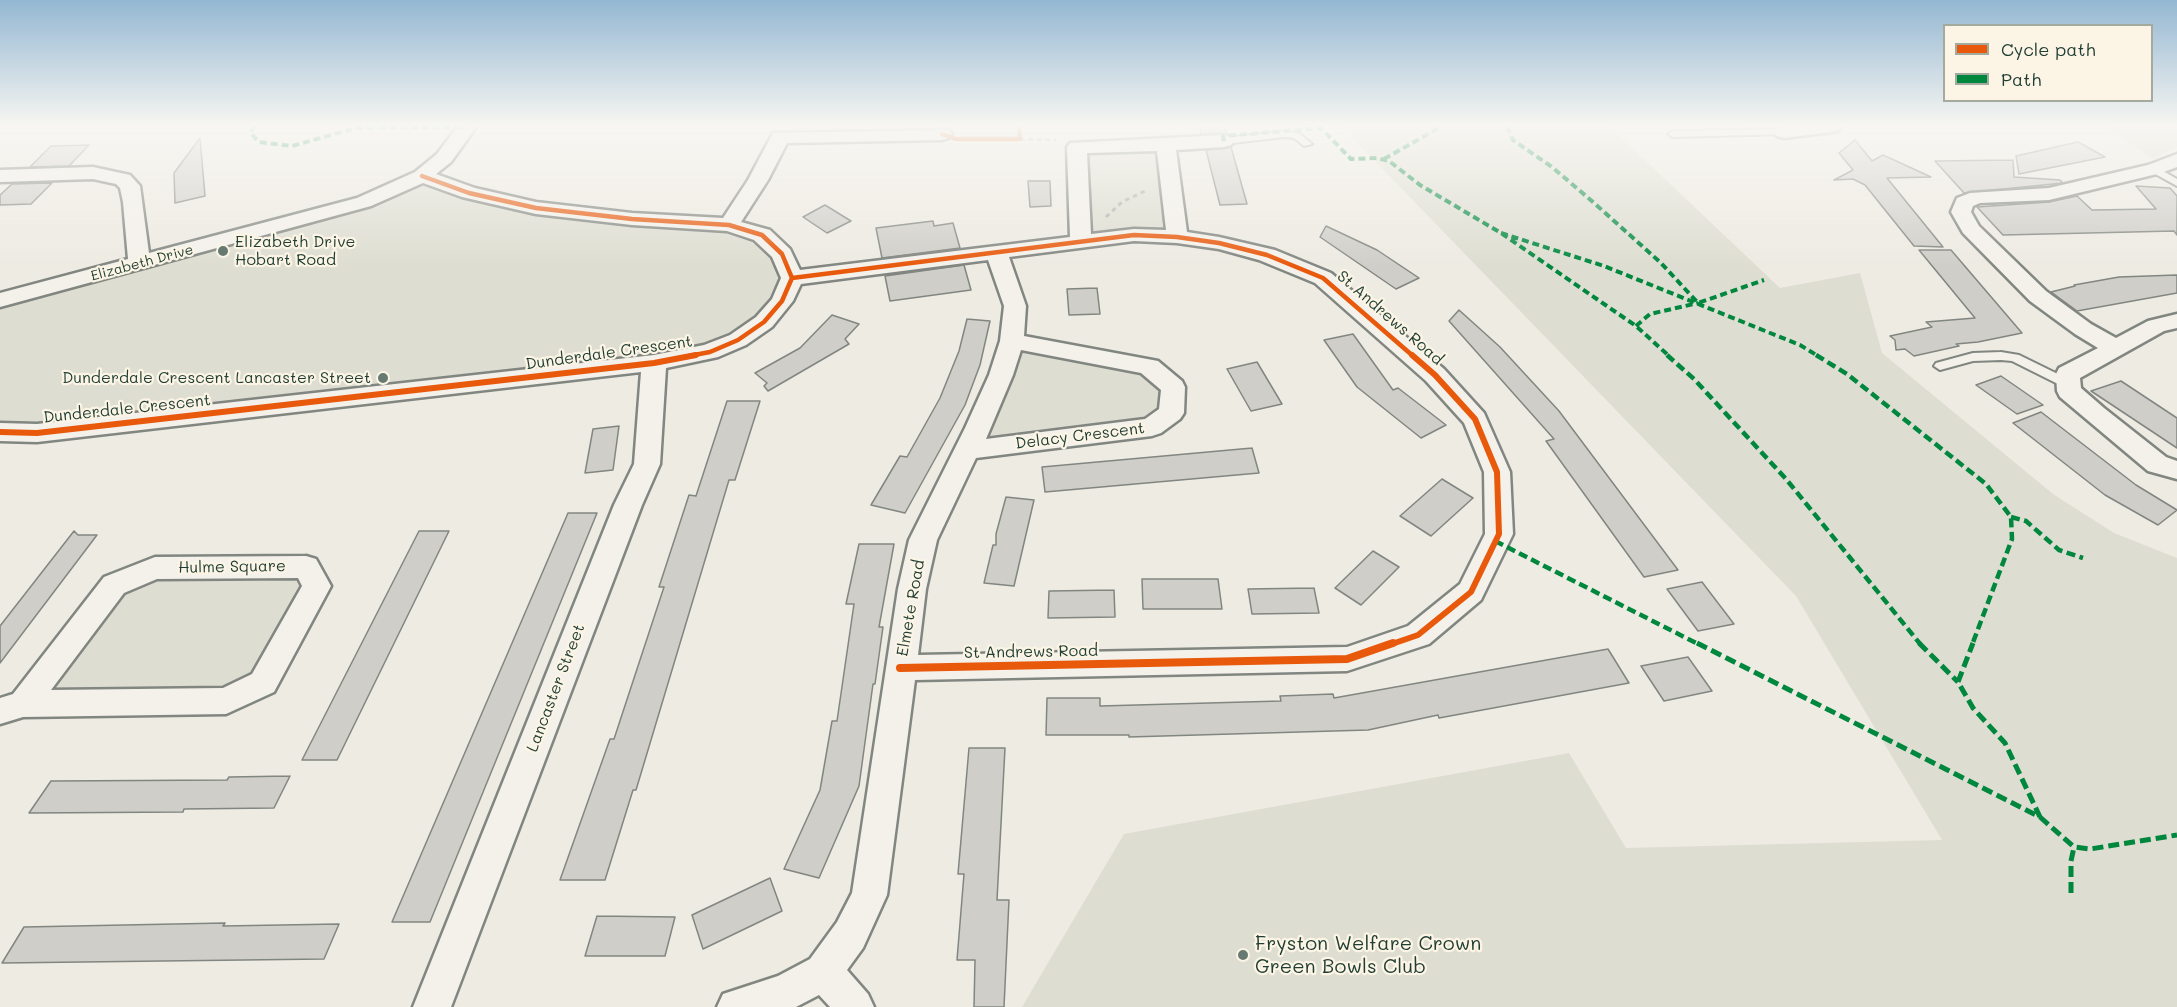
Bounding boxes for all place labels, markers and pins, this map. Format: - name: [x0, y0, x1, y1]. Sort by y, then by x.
- place label: Elizabeth Drive Hobart Road: [235, 232, 356, 270]
- marker: Elizabeth Drive Hobart Road: [216, 244, 230, 258]
- place label: Dunderdale Crescent Lancaster Street: [62, 368, 371, 388]
- marker: Dunderdale Crescent Lancaster Street: [376, 371, 390, 385]
- place label: Fryston Welfare Crown Green Bowls Club: [1255, 932, 1481, 979]
- marker: Fryston Welfare Crown Green Bowls Club: [1236, 948, 1250, 962]

